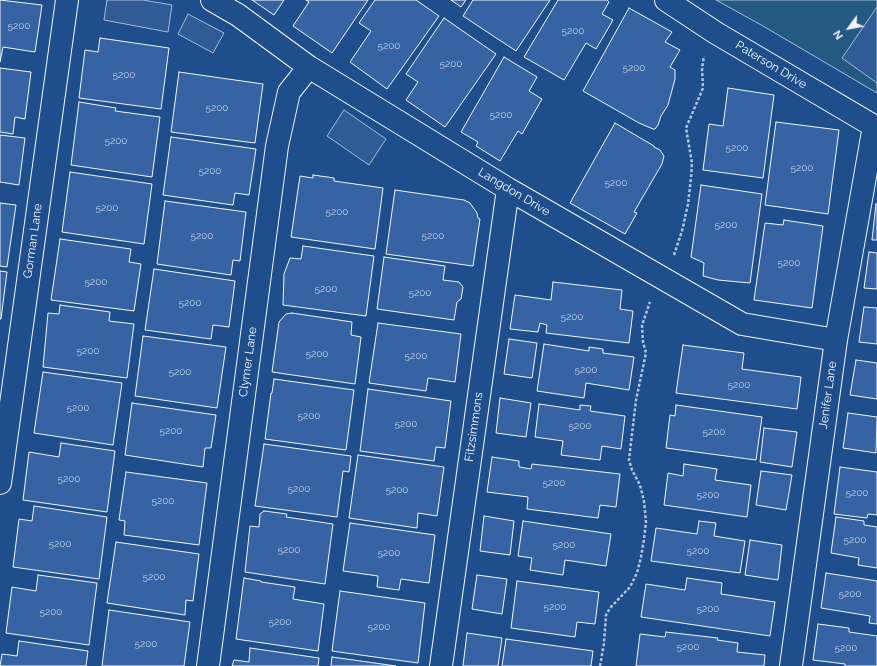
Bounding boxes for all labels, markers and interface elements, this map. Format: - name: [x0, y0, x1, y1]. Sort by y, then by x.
- north arrow: [829, 8, 869, 48]
- house number: 5200: [8, 20, 30, 32]
- house number: 5200: [562, 25, 584, 37]
- text: N: [831, 28, 846, 42]
- street label: Paterson Drive: [733, 38, 809, 92]
- house number: 5200: [378, 40, 400, 52]
- house number: 5200: [440, 58, 462, 70]
- house number: 5200: [623, 62, 645, 74]
- house number: 5200: [113, 69, 135, 81]
- house number: 5200: [206, 102, 228, 114]
- house number: 5200: [490, 109, 512, 121]
- house number: 5200: [105, 135, 127, 147]
- house number: 5200: [726, 142, 748, 154]
- house number: 5200: [791, 162, 813, 174]
- house number: 5200: [199, 165, 221, 177]
- street label: Langdon Drive: [475, 165, 553, 219]
- house number: 5200: [605, 177, 627, 189]
- house number: 5200: [96, 202, 118, 214]
- street label: Gorman Lane: [21, 203, 45, 279]
- house number: 5200: [326, 206, 348, 218]
- house number: 5200: [715, 219, 737, 231]
- house number: 5200: [191, 230, 213, 242]
- house number: 5200: [422, 230, 444, 242]
- house number: 5200: [778, 257, 800, 269]
- house number: 5200: [85, 276, 107, 288]
- house number: 5200: [315, 283, 337, 295]
- house number: 5200: [409, 287, 431, 299]
- house number: 5200: [179, 297, 201, 309]
- house number: 5200: [561, 311, 583, 323]
- street label: Clymer Lane: [236, 326, 260, 398]
- house number: 5200: [77, 345, 99, 357]
- house number: 5200: [306, 348, 328, 360]
- house number: 5200: [405, 350, 427, 362]
- street label: Jenifer Lane: [816, 360, 840, 430]
- house number: 5200: [575, 364, 597, 376]
- house number: 5200: [169, 366, 191, 378]
- house number: 5200: [728, 379, 750, 391]
- street label: Fitzsimmons: [462, 391, 486, 463]
- house number: 5200: [67, 402, 89, 414]
- house number: 5200: [298, 410, 320, 422]
- house number: 5200: [395, 418, 417, 430]
- house number: 5200: [569, 420, 591, 432]
- house number: 5200: [160, 425, 182, 437]
- house number: 5200: [703, 426, 725, 438]
- house number: 5200: [58, 473, 80, 485]
- house number: 5200: [543, 477, 565, 489]
- house number: 5200: [288, 483, 310, 495]
- house number: 5200: [386, 484, 408, 496]
- house number: 5200: [846, 487, 868, 499]
- house number: 5200: [697, 489, 719, 501]
- house number: 5200: [152, 495, 174, 507]
- house number: 5200: [844, 534, 866, 546]
- house number: 5200: [49, 538, 71, 550]
- house number: 5200: [553, 539, 575, 551]
- house number: 5200: [278, 544, 300, 556]
- house number: 5200: [687, 545, 709, 557]
- house number: 5200: [378, 547, 400, 559]
- house number: 5200: [143, 571, 165, 583]
- house number: 5200: [839, 588, 861, 600]
- house number: 5200: [544, 601, 566, 613]
- house number: 5200: [697, 603, 719, 615]
- house number: 5200: [40, 606, 62, 618]
- house number: 5200: [269, 616, 291, 628]
- house number: 5200: [368, 621, 390, 633]
- house number: 5200: [135, 638, 157, 650]
- house number: 5200: [677, 641, 699, 653]
- house number: 5200: [835, 642, 857, 654]

